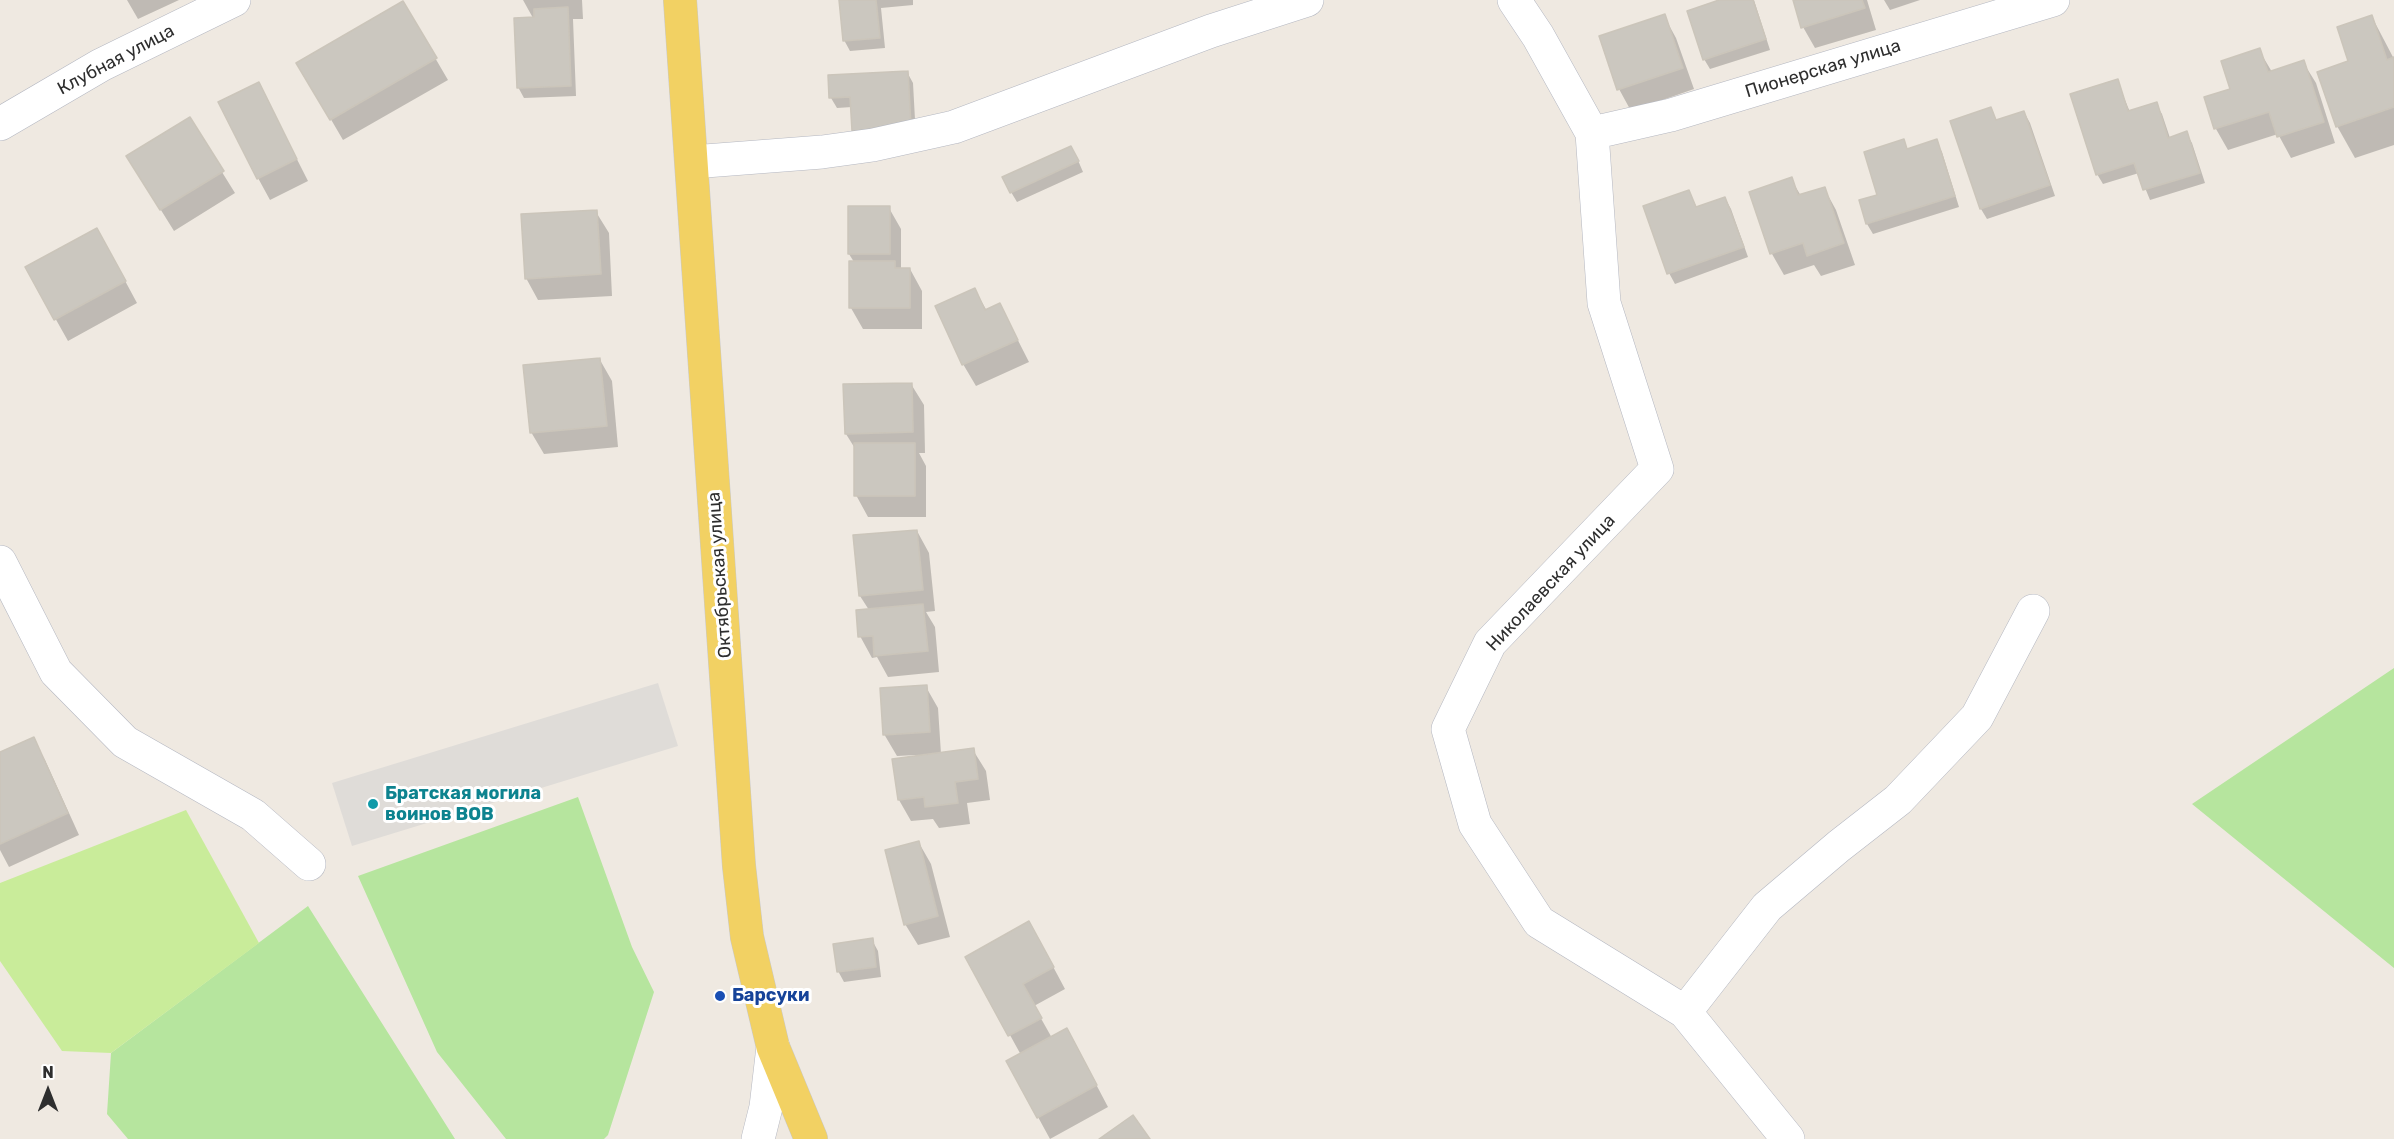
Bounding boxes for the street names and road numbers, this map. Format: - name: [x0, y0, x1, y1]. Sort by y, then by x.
- street label: Клубная улица: [54, 20, 178, 100]
- street label: Пионерская улица: [1743, 35, 1903, 103]
- street label: Октябрьская улица: [703, 491, 737, 659]
- street label: Николаевская улица: [1482, 510, 1620, 656]

